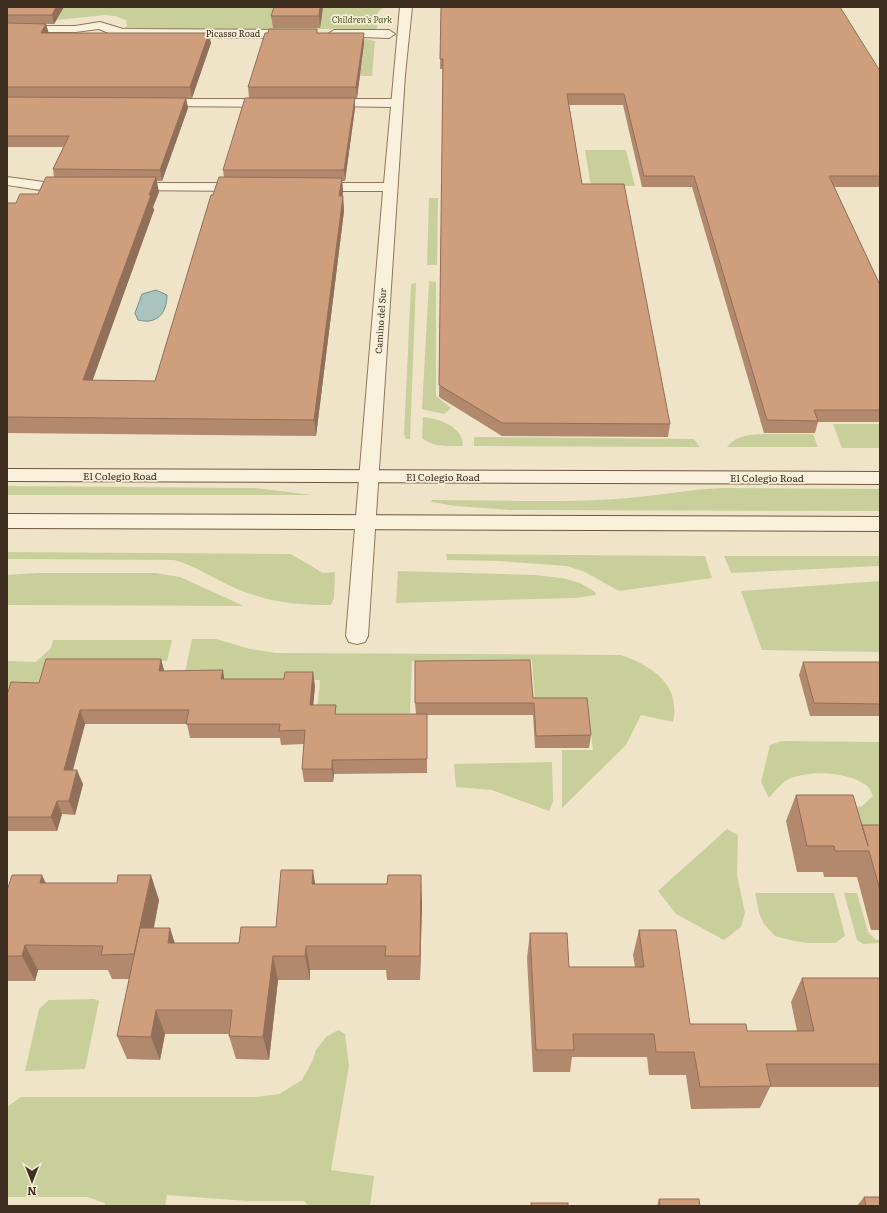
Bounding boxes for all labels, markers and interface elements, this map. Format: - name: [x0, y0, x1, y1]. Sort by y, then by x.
- park label: Children's Park: [332, 12, 392, 26]
- street label: Picasso Road: [206, 26, 261, 40]
- street label: Camino del Sur: [371, 287, 389, 354]
- street label: El Colegio Road: [83, 468, 157, 483]
- street label: El Colegio Road: [406, 469, 480, 484]
- street label: El Colegio Road: [730, 470, 804, 485]
- north arrow: [12, 1161, 52, 1201]
- text: N: [27, 1184, 37, 1200]

